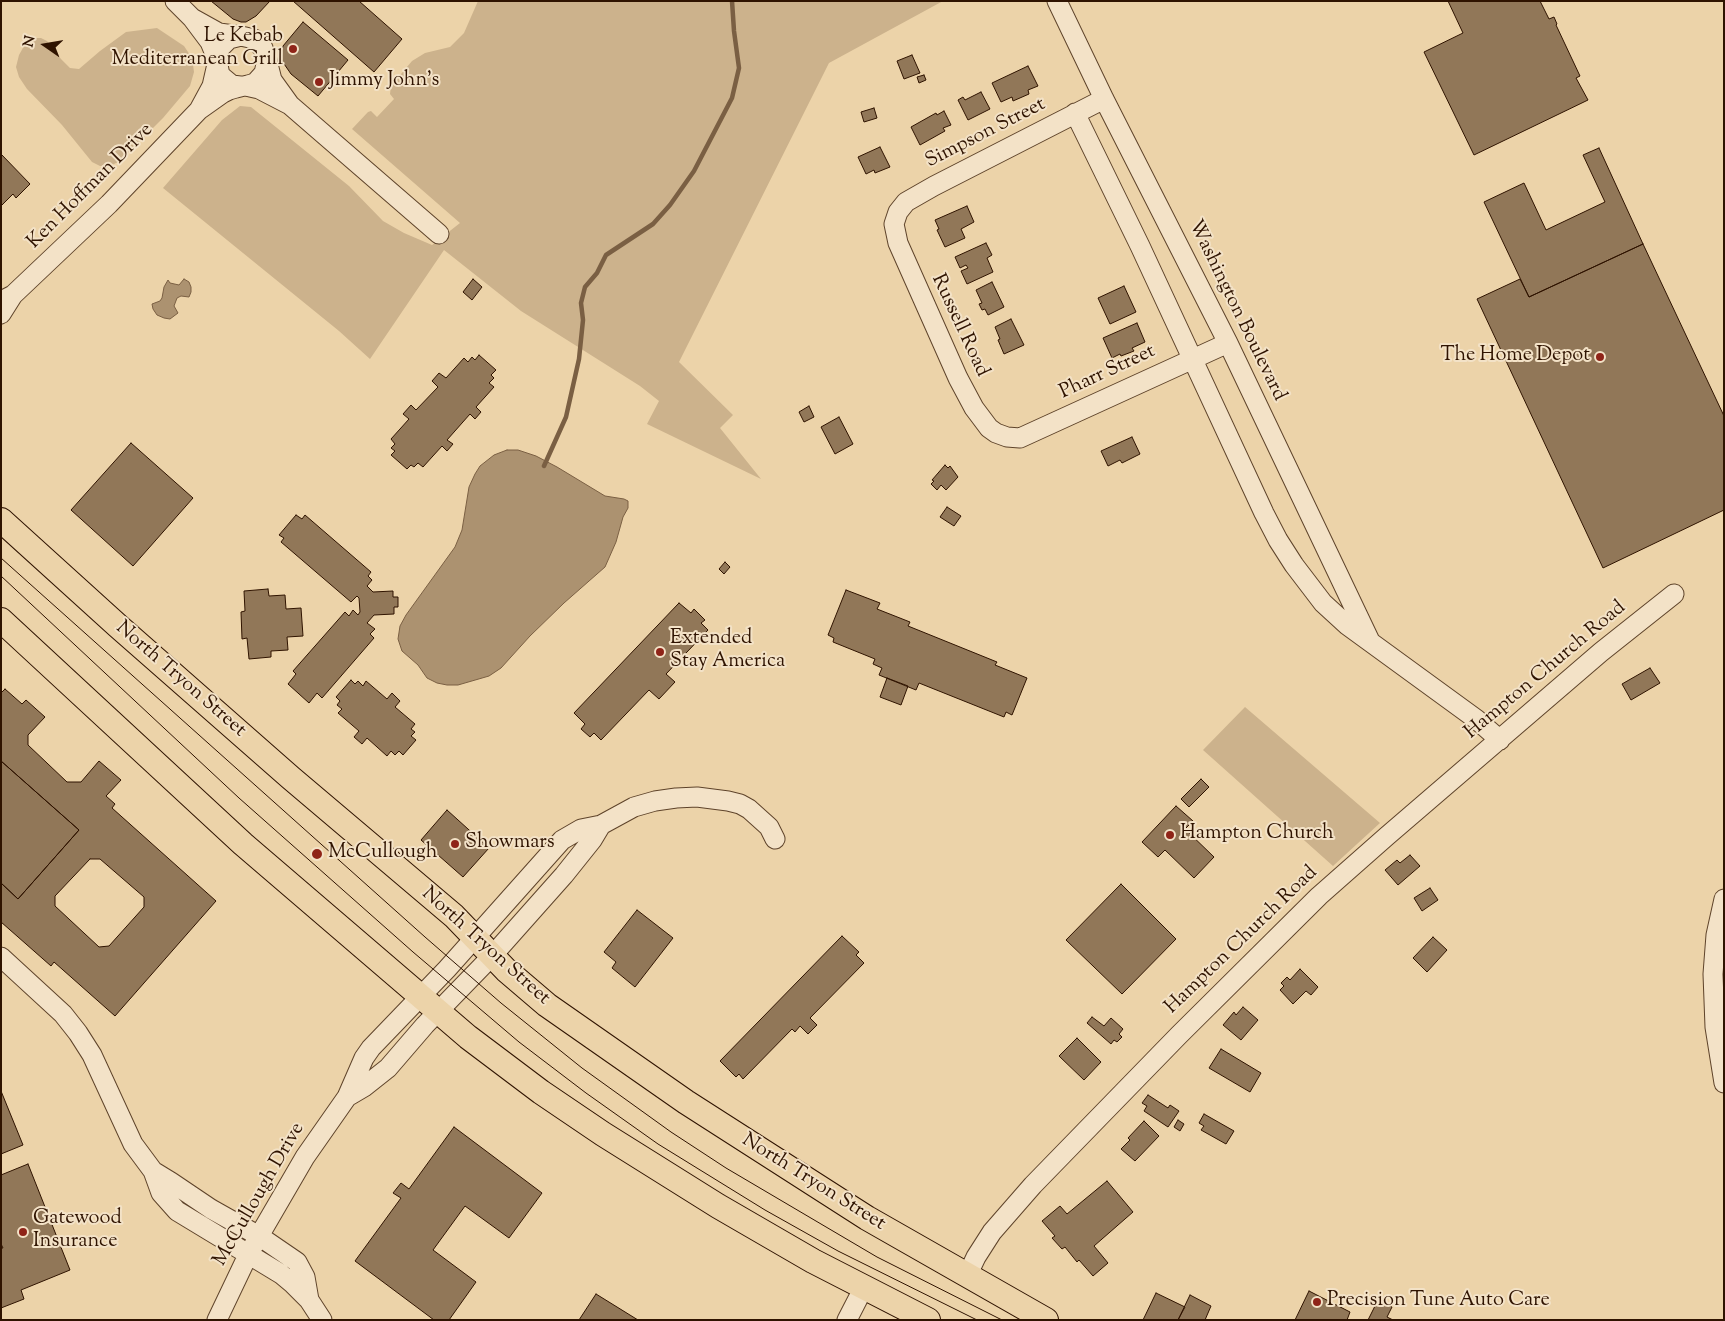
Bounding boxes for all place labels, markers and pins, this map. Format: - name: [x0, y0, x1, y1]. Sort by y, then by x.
- place label: Le Kebab Mediterranean Grill: [111, 26, 283, 73]
- marker: Le Kebab Mediterranean Grill: [287, 43, 299, 55]
- place label: Jimmy John's: [329, 70, 439, 94]
- marker: Jimmy John's: [313, 76, 325, 88]
- place label: The Home Depot: [1440, 345, 1590, 369]
- marker: The Home Depot: [1594, 351, 1606, 363]
- place label: Extended Stay America: [670, 628, 785, 675]
- marker: Extended Stay America: [654, 646, 666, 658]
- place label: Hampton Church: [1180, 823, 1334, 847]
- marker: Hampton Church: [1164, 829, 1176, 841]
- place label: Showmars: [465, 832, 555, 856]
- marker: Showmars: [449, 838, 461, 850]
- place label: McCullough: [328, 842, 437, 866]
- marker: McCullough: [310, 847, 324, 861]
- place label: Gatewood Insurance: [33, 1208, 122, 1255]
- marker: Gatewood Insurance: [17, 1226, 29, 1238]
- place label: Precision Tune Auto Care: [1327, 1290, 1550, 1314]
- marker: Precision Tune Auto Care: [1311, 1296, 1323, 1308]

